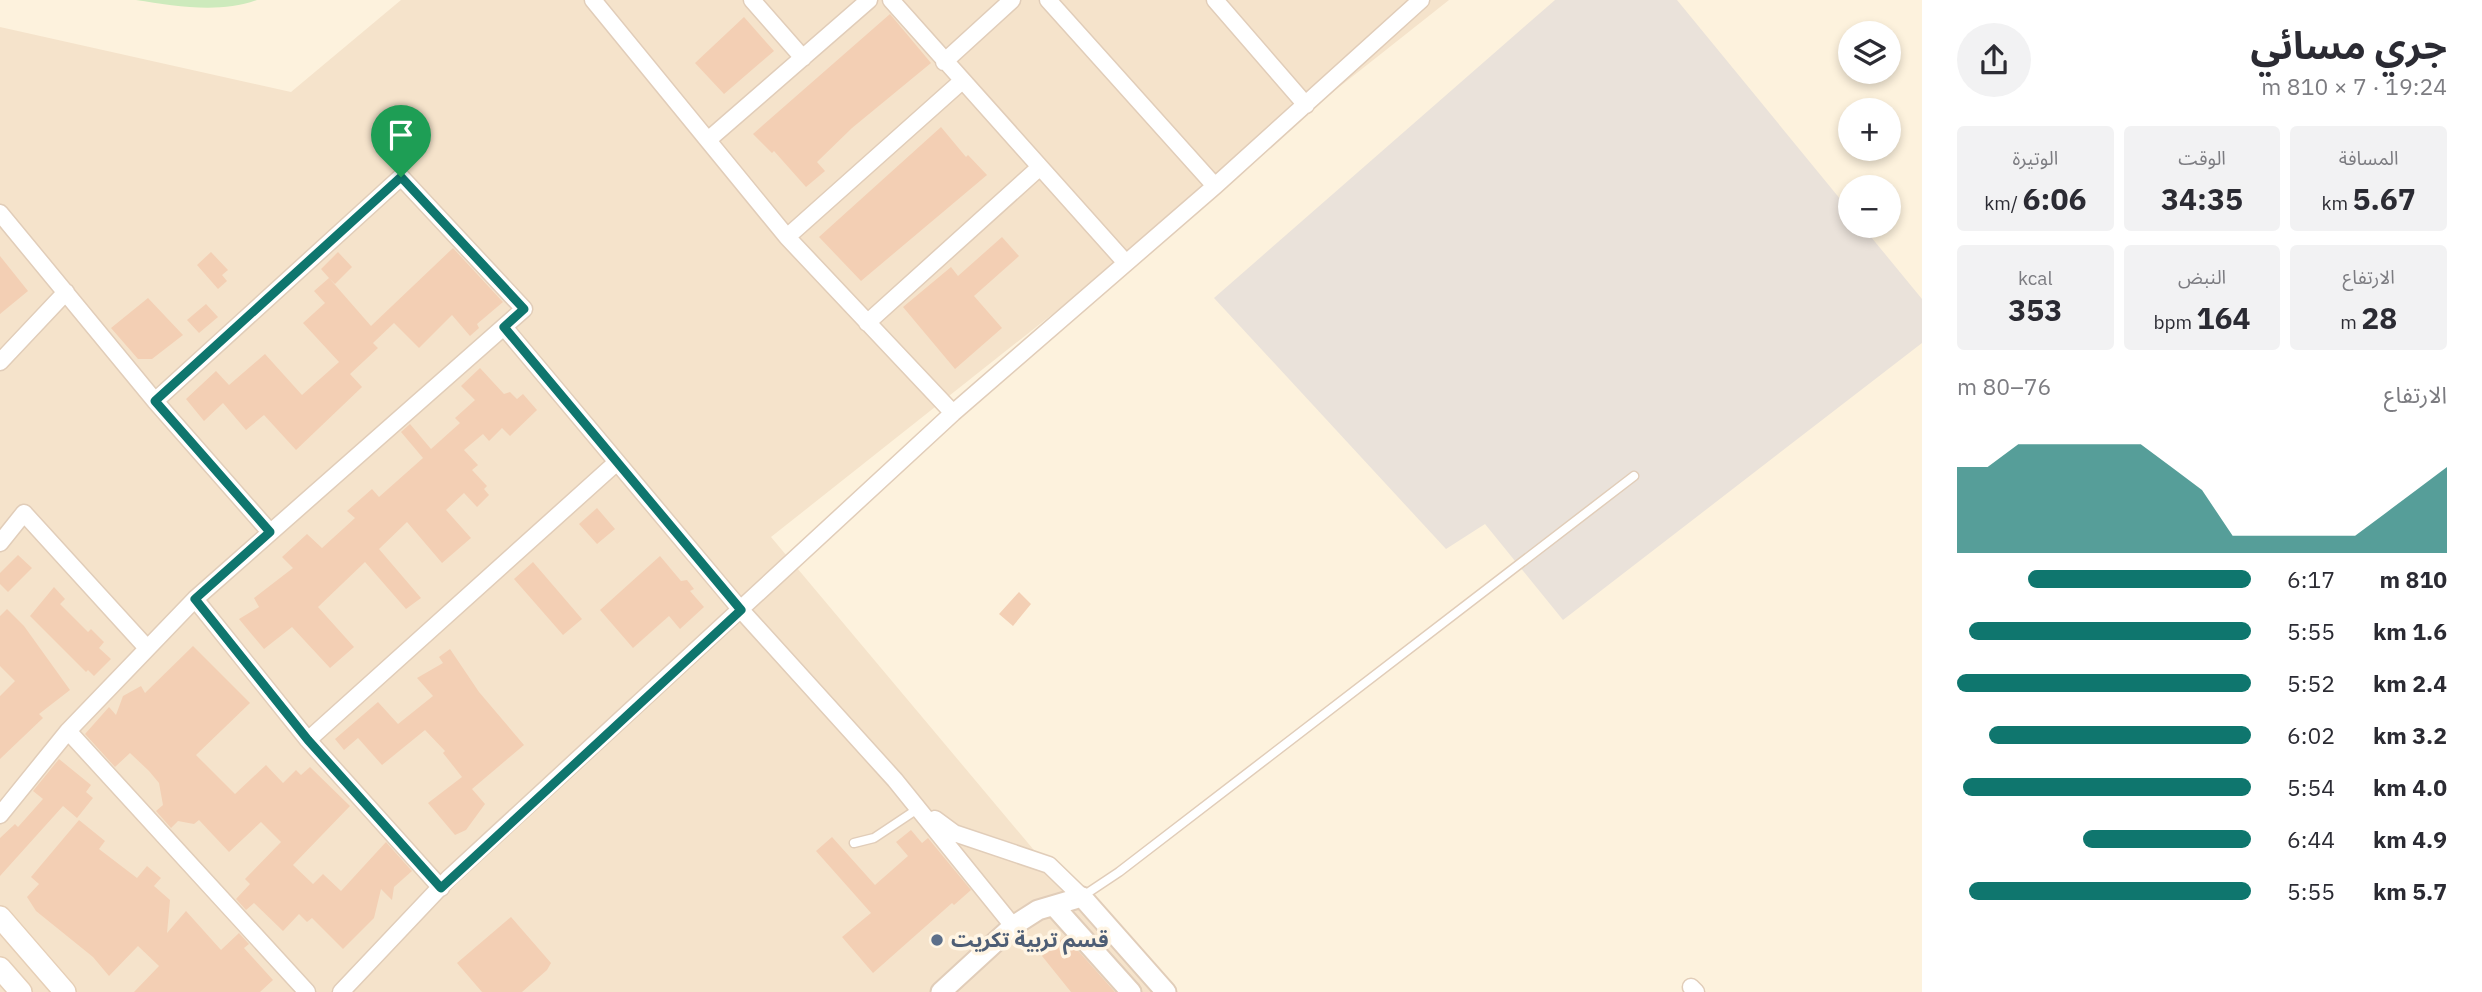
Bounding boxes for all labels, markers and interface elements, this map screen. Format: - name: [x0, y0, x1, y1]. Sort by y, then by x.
- text: جري مسائي: [2250, 20, 2447, 69]
- map controls: [1838, 21, 1901, 238]
- button: layers: [1838, 21, 1901, 84]
- button: share: [1957, 23, 2031, 97]
- text: 19:24 · 7 × 810 m: [2261, 71, 2447, 101]
- button: +: [1838, 98, 1901, 161]
- pin: [371, 105, 431, 177]
- icon: arrive: [382, 116, 420, 154]
- text: الوتيرة: [2013, 146, 2058, 170]
- text: الوقت: [2178, 146, 2226, 170]
- text: المسافة: [2339, 146, 2399, 170]
- button: −: [1838, 175, 1901, 238]
- text: 6:06: [2023, 179, 2086, 218]
- text: 34:35: [2161, 179, 2243, 218]
- text: 5.67: [2353, 179, 2416, 218]
- text: /km: [1984, 191, 2023, 215]
- text: km: [2321, 191, 2353, 215]
- text: النبض: [2178, 265, 2226, 289]
- text: الارتفاع: [2343, 265, 2395, 289]
- text: kcal: [2018, 266, 2053, 290]
- text: 353: [2008, 290, 2062, 329]
- text: 164: [2197, 298, 2251, 337]
- text: 28: [2361, 298, 2397, 337]
- text: bpm: [2153, 310, 2197, 334]
- text: m: [2340, 310, 2361, 334]
- text: 76–80 m: [1957, 371, 2051, 401]
- text: الارتفاع: [2384, 379, 2447, 409]
- text: 6:17: [2287, 564, 2335, 594]
- text: 810 m: [2380, 564, 2447, 594]
- text: 5:55: [2287, 616, 2335, 646]
- text: 1.6 km: [2373, 616, 2447, 646]
- text: 5:52: [2287, 668, 2335, 698]
- text: 2.4 km: [2373, 668, 2447, 698]
- text: 6:02: [2287, 720, 2335, 750]
- text: 3.2 km: [2373, 720, 2447, 750]
- text: 5:54: [2287, 772, 2335, 802]
- text: 4.0 km: [2373, 772, 2447, 802]
- text: 6:44: [2287, 824, 2335, 854]
- text: 4.9 km: [2373, 824, 2447, 854]
- text: 5:55: [2287, 876, 2335, 906]
- text: 5.7 km: [2373, 876, 2447, 906]
- place label: قسم تربية تكريت: [951, 925, 1109, 955]
- marker: قسم تربية تكريت: [929, 932, 945, 948]

